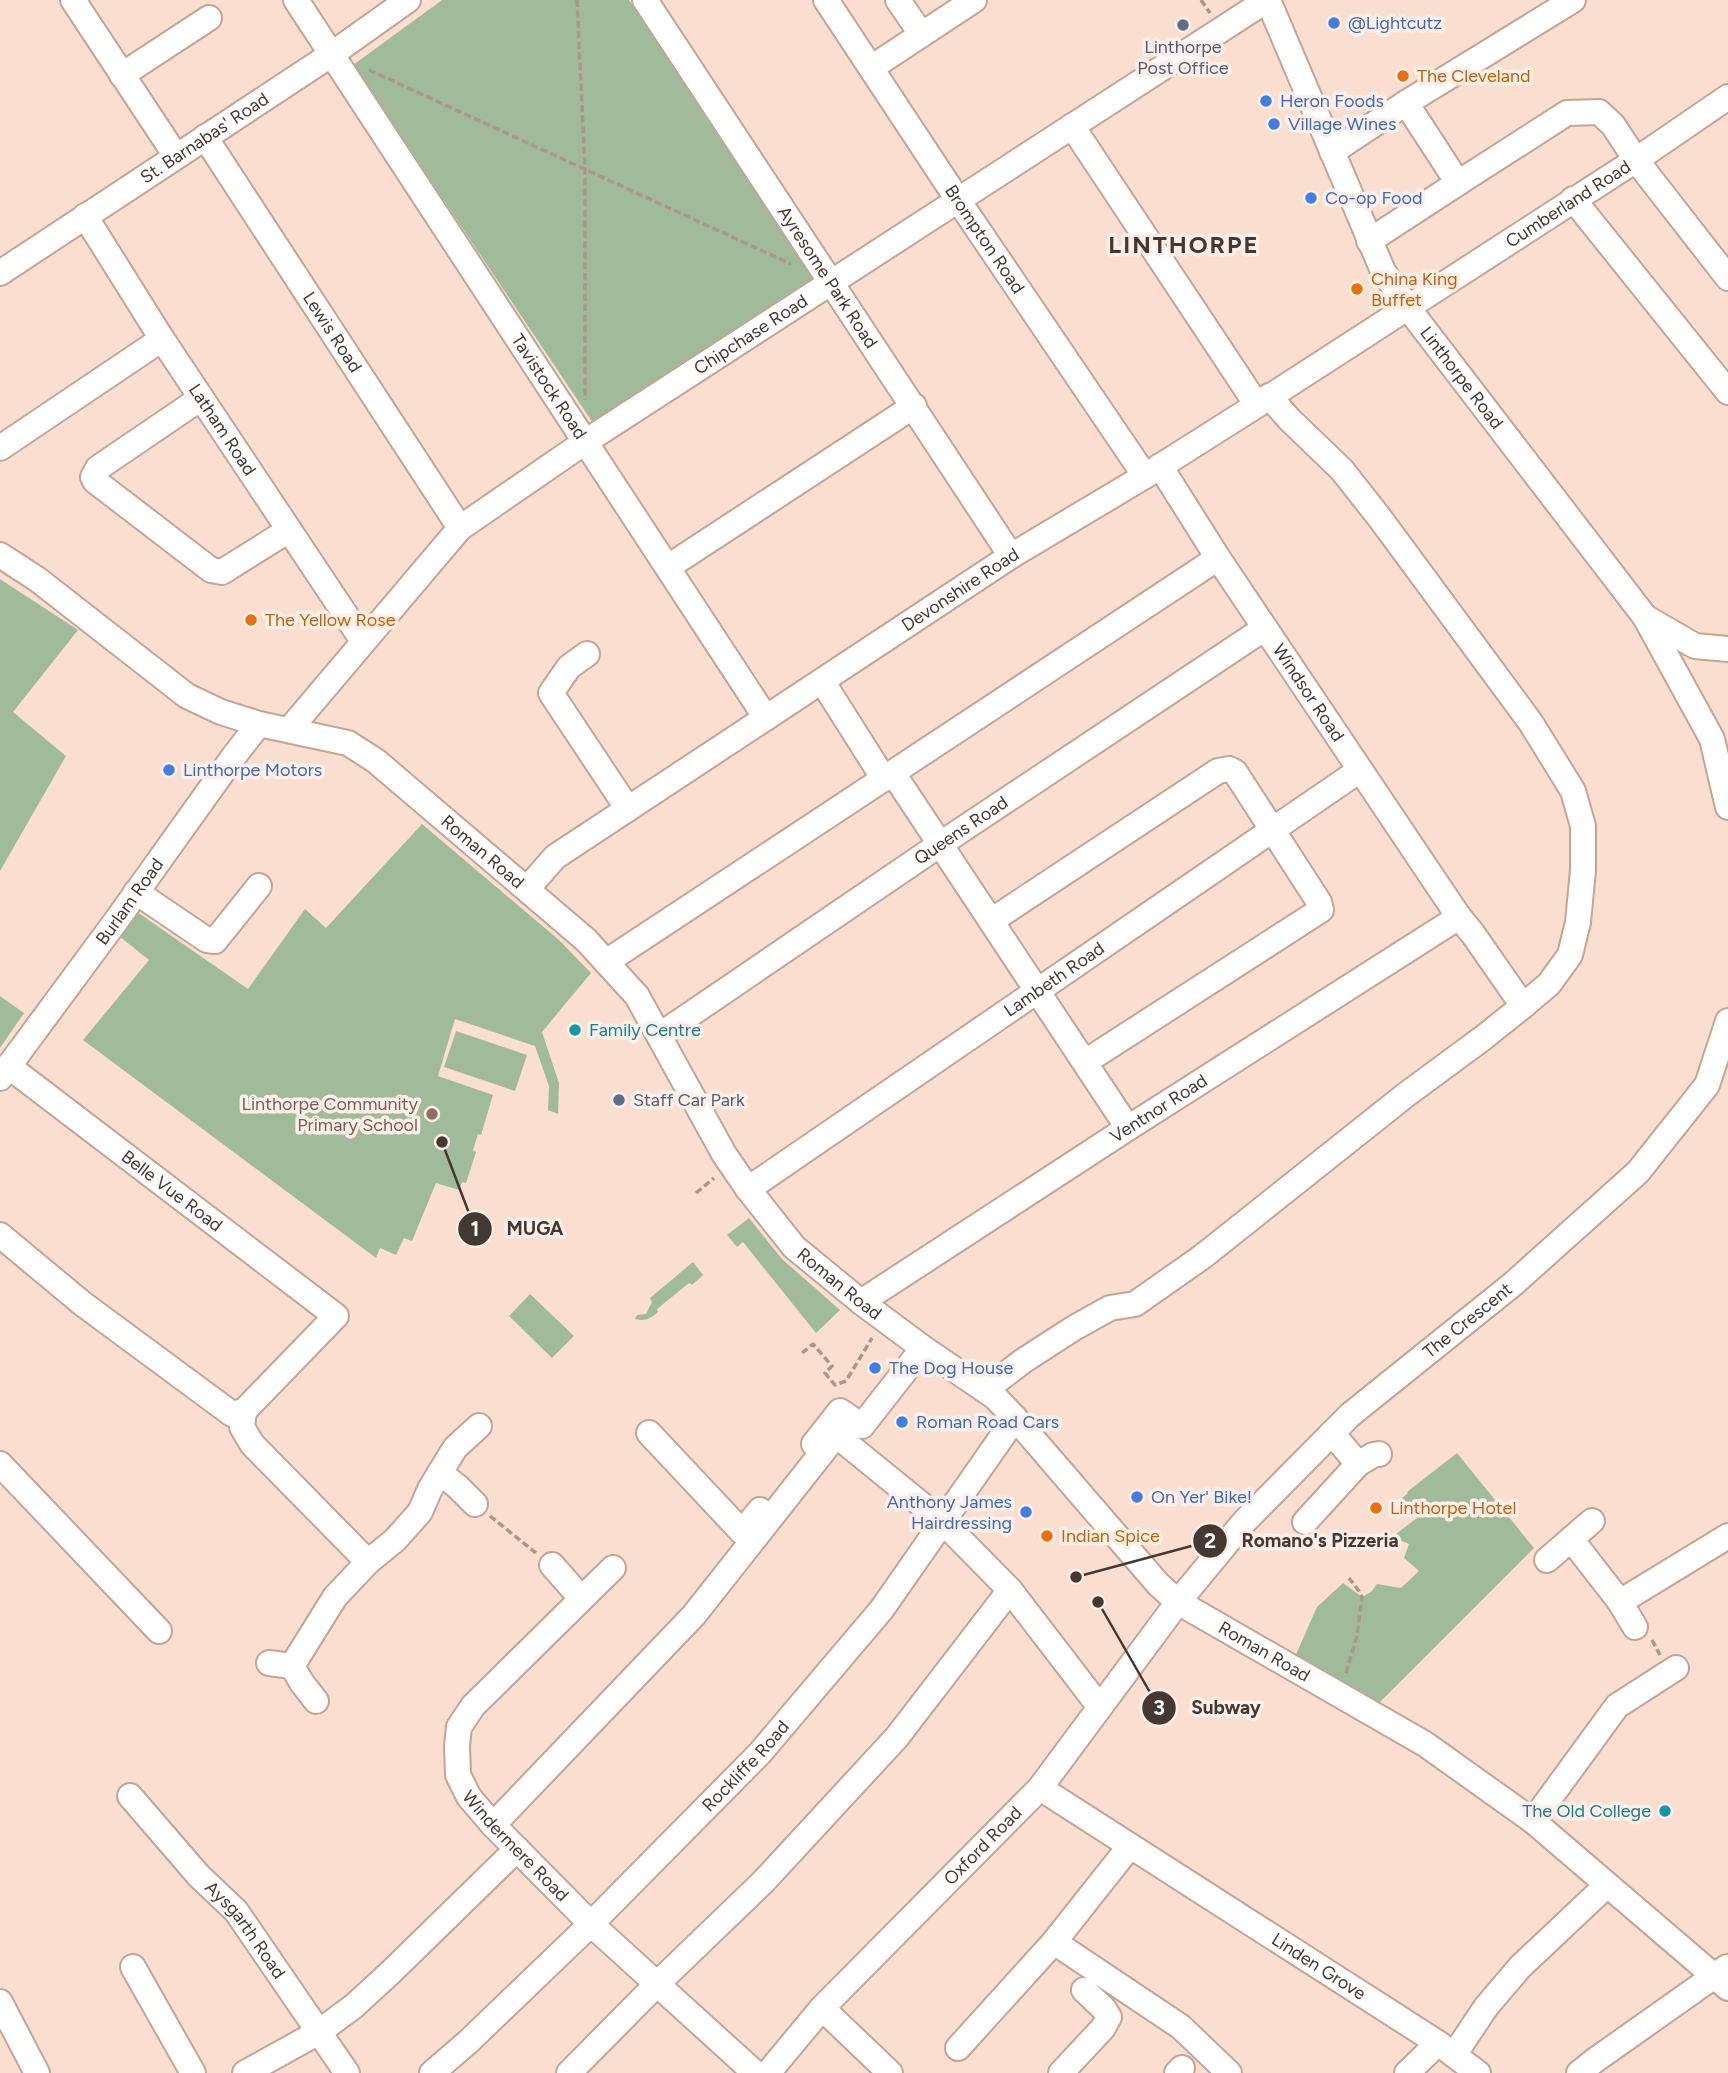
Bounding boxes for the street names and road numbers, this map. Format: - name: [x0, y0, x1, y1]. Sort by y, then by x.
- street label: St. Barnabas' Road: [136, 88, 273, 188]
- street label: Cumberland Road: [1501, 155, 1635, 252]
- street label: Brompton Road: [940, 181, 1029, 298]
- street label: Ayresome Park Road: [773, 202, 882, 353]
- street label: Lewis Road: [298, 288, 367, 377]
- street label: Chipchase Road: [690, 290, 812, 379]
- street label: Linthorpe Road: [1415, 322, 1508, 433]
- street label: Tavistock Road: [507, 330, 591, 443]
- street label: Latham Road: [184, 379, 261, 480]
- street label: Devonshire Road: [897, 543, 1023, 636]
- street label: Windsor Road: [1268, 640, 1349, 746]
- street label: Queens Road: [910, 791, 1012, 870]
- street label: Roman Road: [436, 810, 529, 893]
- street label: Burlam Road: [91, 854, 168, 949]
- street label: Lambeth Road: [1000, 937, 1109, 1022]
- street label: Ventnor Road: [1106, 1069, 1211, 1148]
- street label: Belle Vue Road: [117, 1145, 227, 1236]
- street label: Roman Road: [793, 1243, 886, 1324]
- street label: The Crescent: [1419, 1278, 1517, 1363]
- street label: Roman Road: [1214, 1617, 1314, 1687]
- street label: Rockliffe Road: [697, 1716, 794, 1816]
- street label: Windermere Road: [457, 1786, 573, 1906]
- street label: Oxford Road: [939, 1802, 1027, 1890]
- street label: Aysgarth Road: [200, 1876, 290, 1983]
- street label: Linden Grove: [1268, 1928, 1370, 2005]

